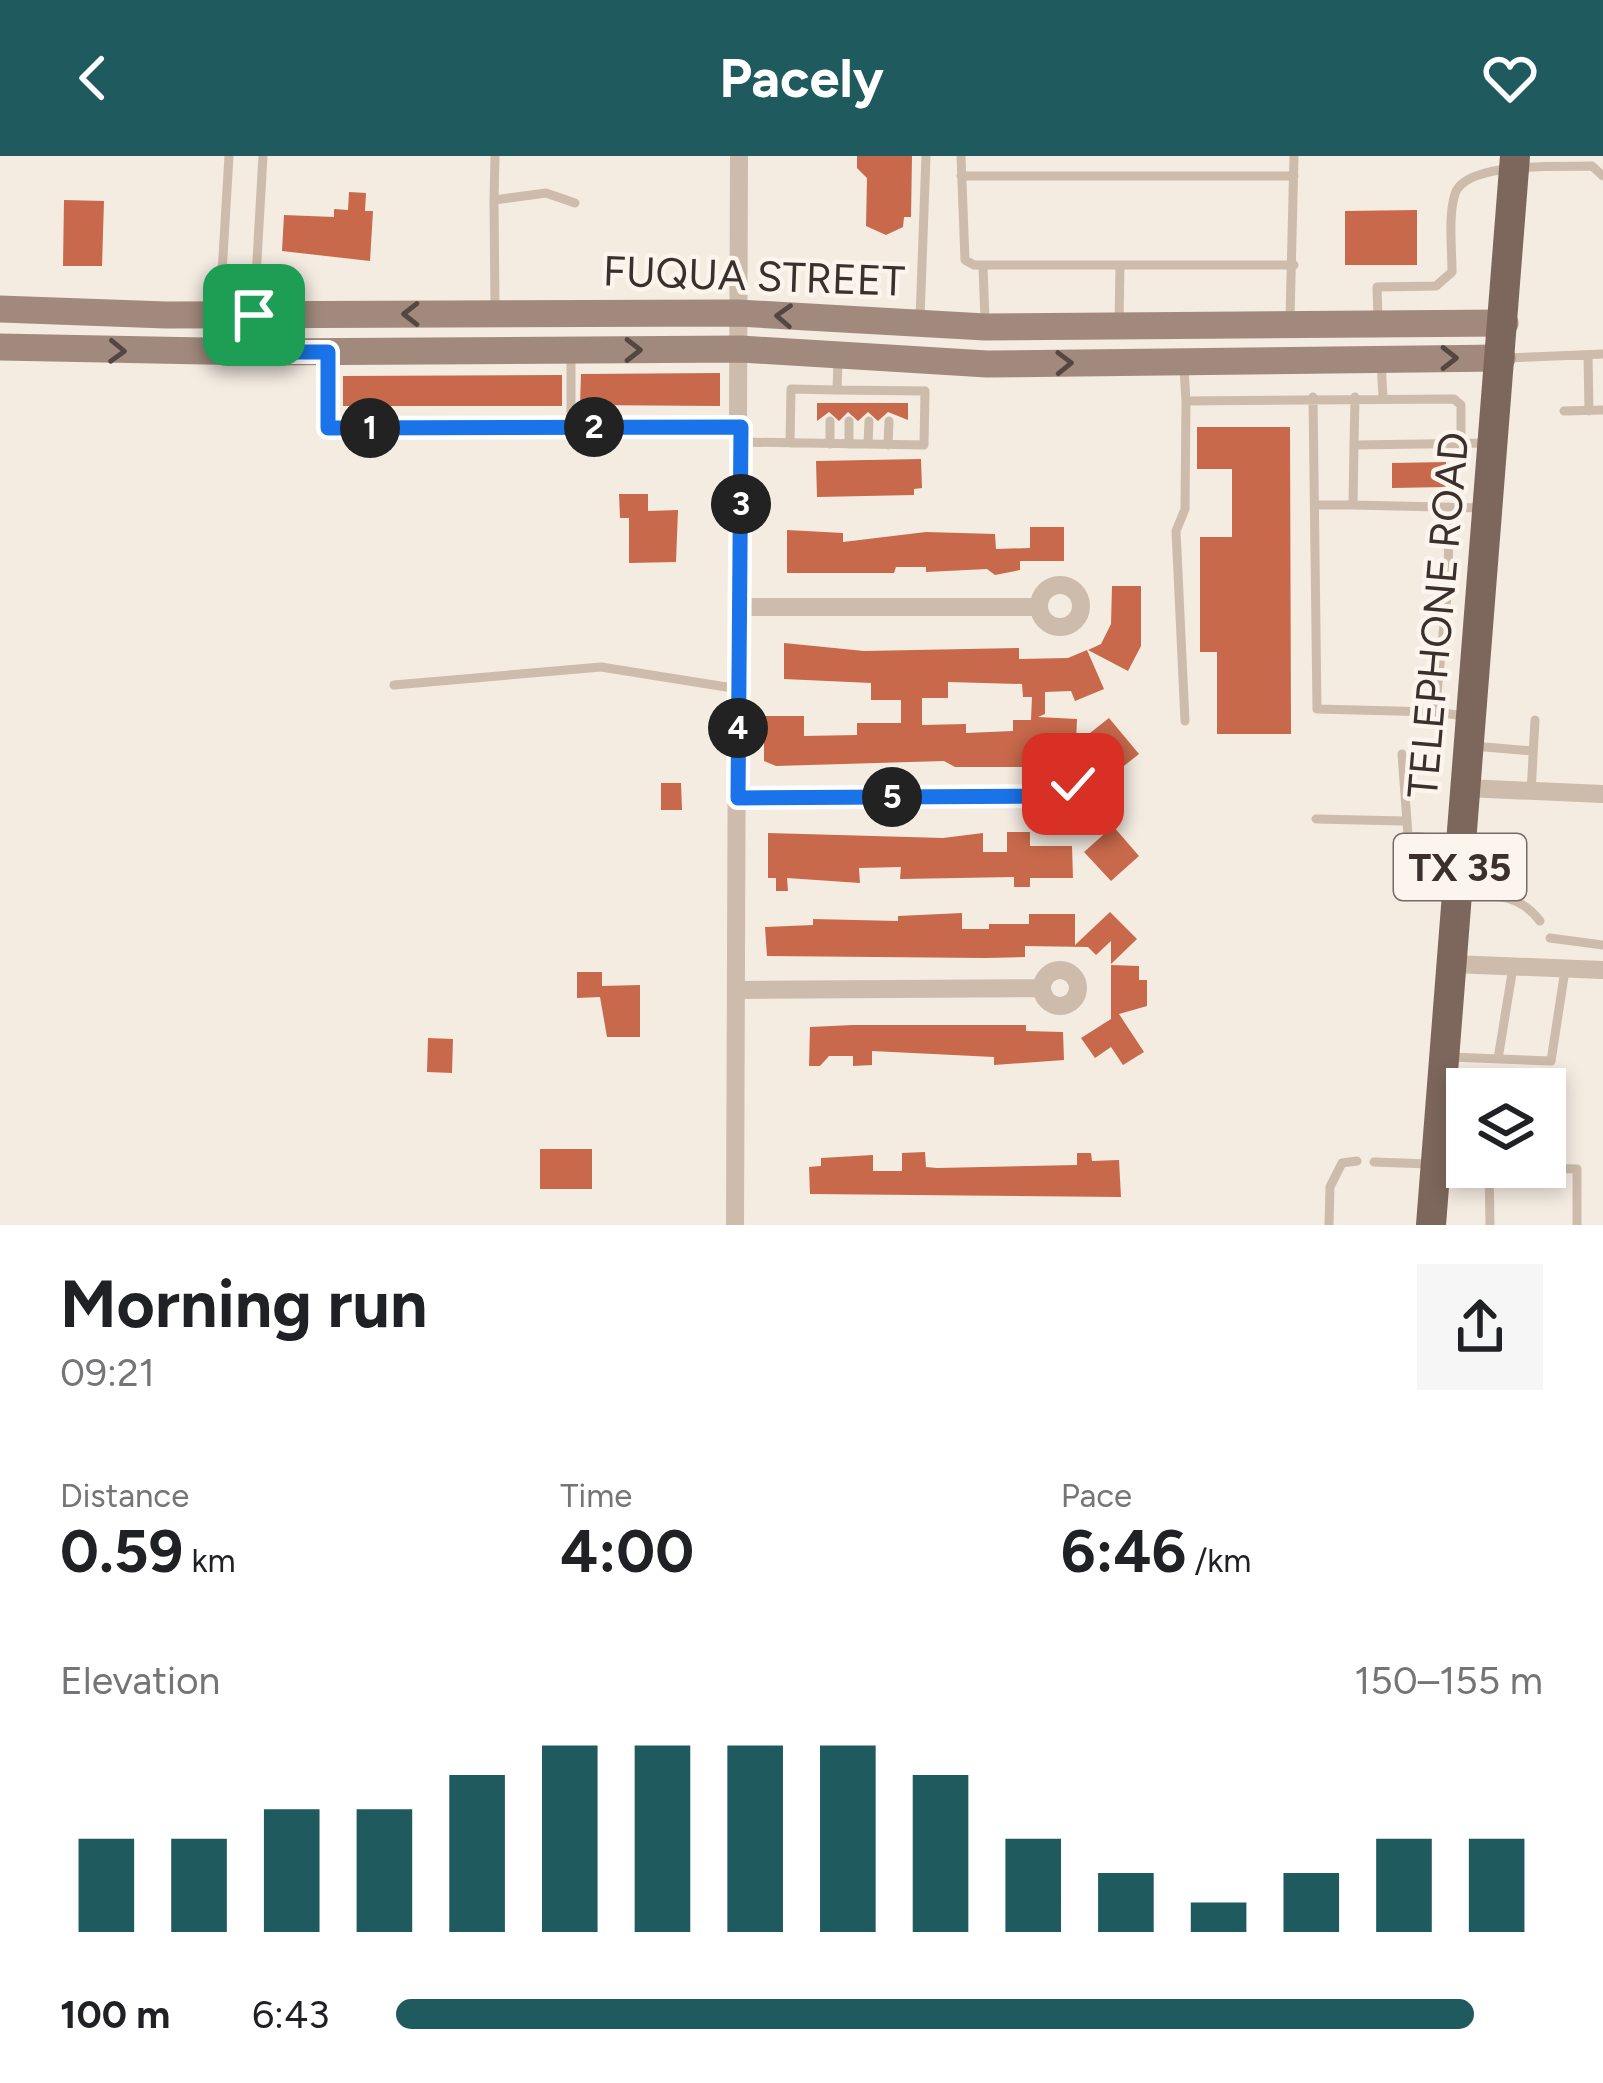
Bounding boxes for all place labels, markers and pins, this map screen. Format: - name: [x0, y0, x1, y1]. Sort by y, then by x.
- pin: [203, 264, 305, 366]
- pin: 2: [564, 397, 624, 457]
- pin: 1: [340, 398, 400, 458]
- pin: 3: [711, 474, 771, 534]
- pin: 4: [708, 698, 768, 758]
- pin: [1022, 733, 1124, 835]
- pin: 5: [862, 767, 922, 827]

